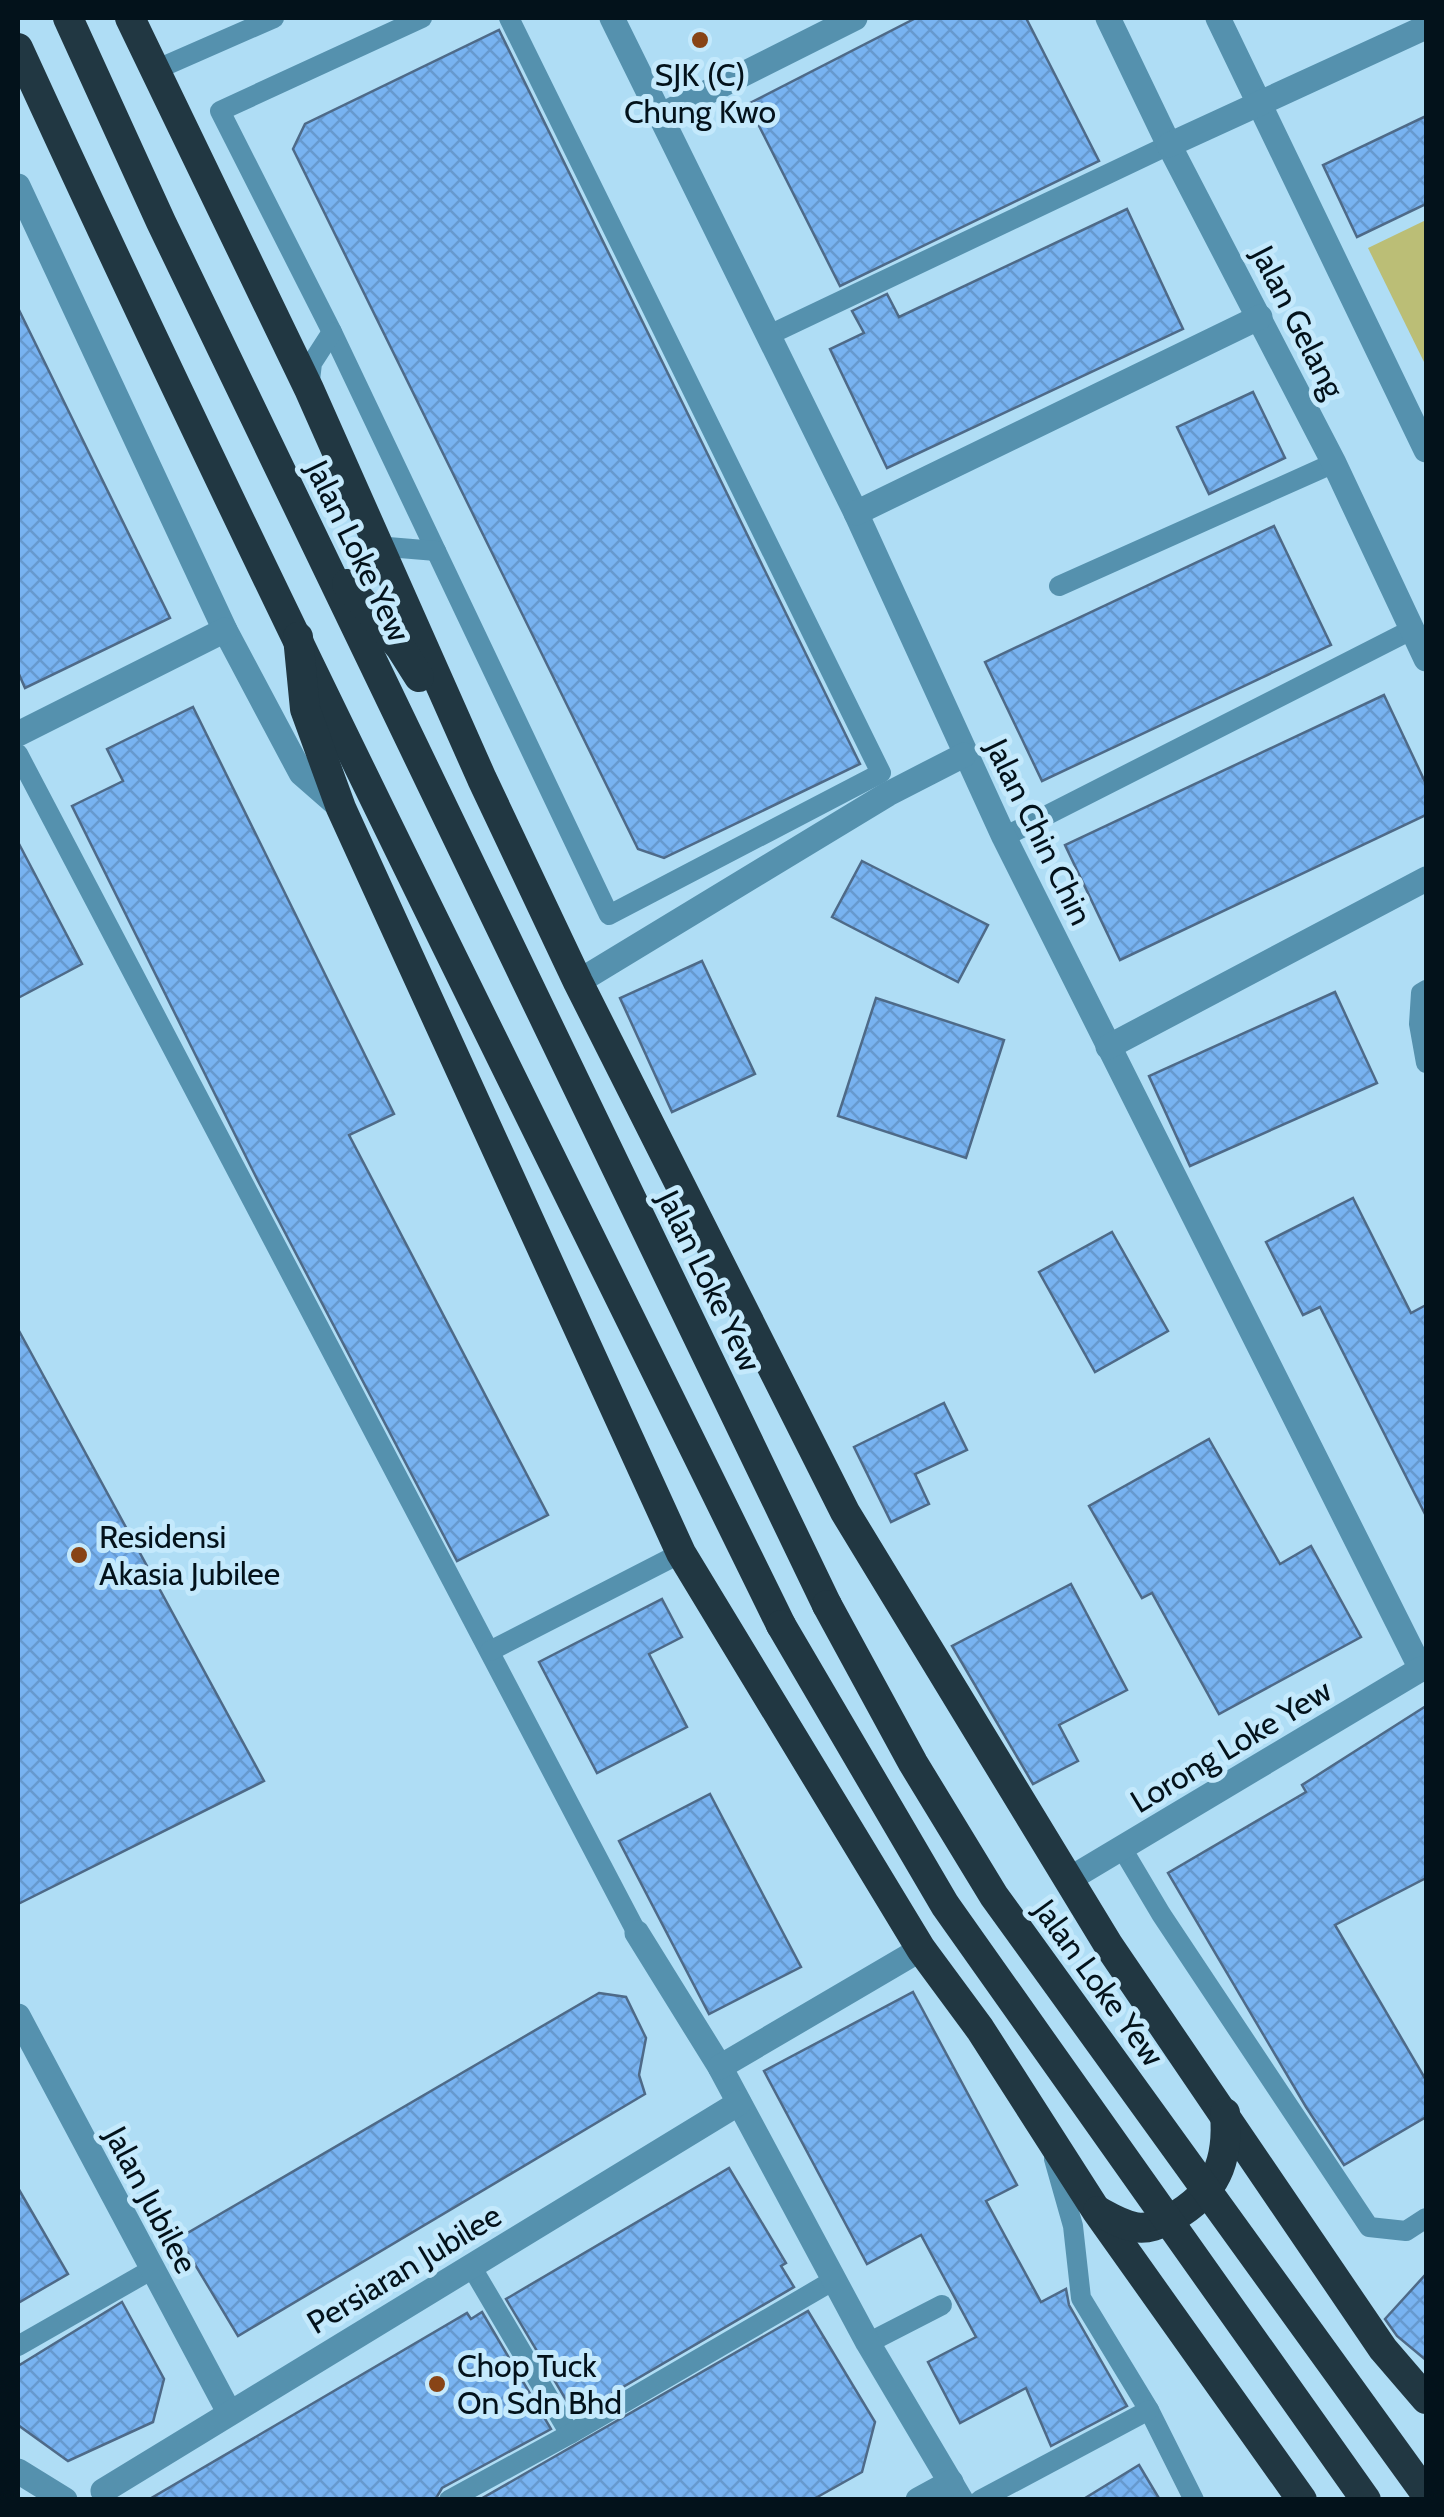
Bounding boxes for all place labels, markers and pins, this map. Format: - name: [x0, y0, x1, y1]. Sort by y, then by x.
- marker: SJK (C) Chung Kwo: [689, 29, 711, 51]
- place label: SJK (C) Chung Kwo: [624, 55, 776, 131]
- place label: Residensi Akasia Jubilee: [99, 1517, 280, 1593]
- marker: Residensi Akasia Jubilee: [68, 1544, 90, 1566]
- place label: Chop Tuck On Sdn Bhd: [457, 2346, 622, 2422]
- marker: Chop Tuck On Sdn Bhd: [426, 2373, 448, 2395]

